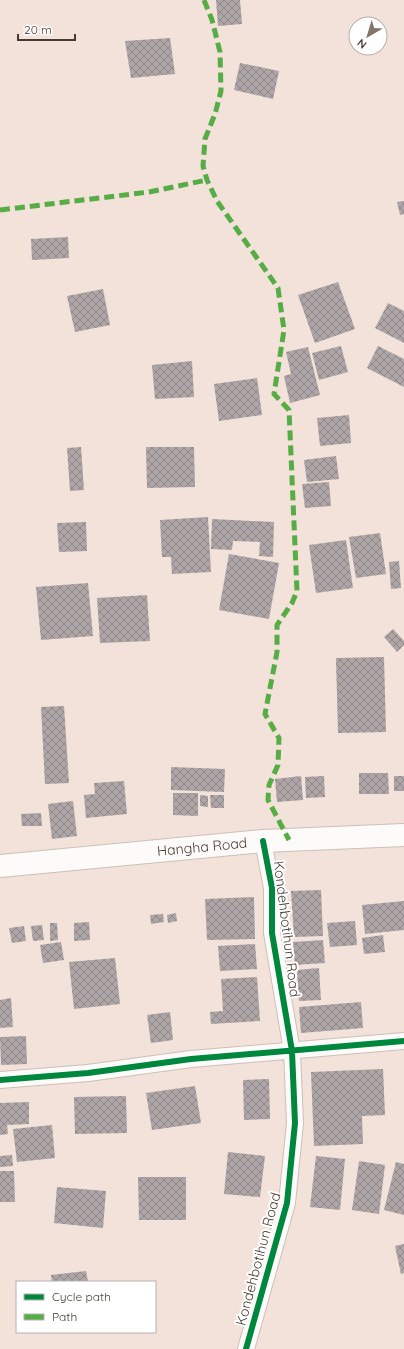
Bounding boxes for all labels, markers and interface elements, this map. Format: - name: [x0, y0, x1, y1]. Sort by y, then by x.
- scale bar: [18, 16, 75, 42]
- north arrow: [348, 16, 388, 56]
- text: 20 m: [24, 22, 52, 37]
- text: N: [354, 36, 369, 52]
- street label: Hangha Road: [156, 834, 248, 860]
- street label: Kondehbotihun Road: [270, 860, 304, 998]
- street label: Kondehbotihun Road: [232, 1190, 284, 1328]
- legend: [16, 1281, 156, 1333]
- text: Cycle path: [52, 1289, 111, 1304]
- text: Path: [52, 1309, 77, 1324]

